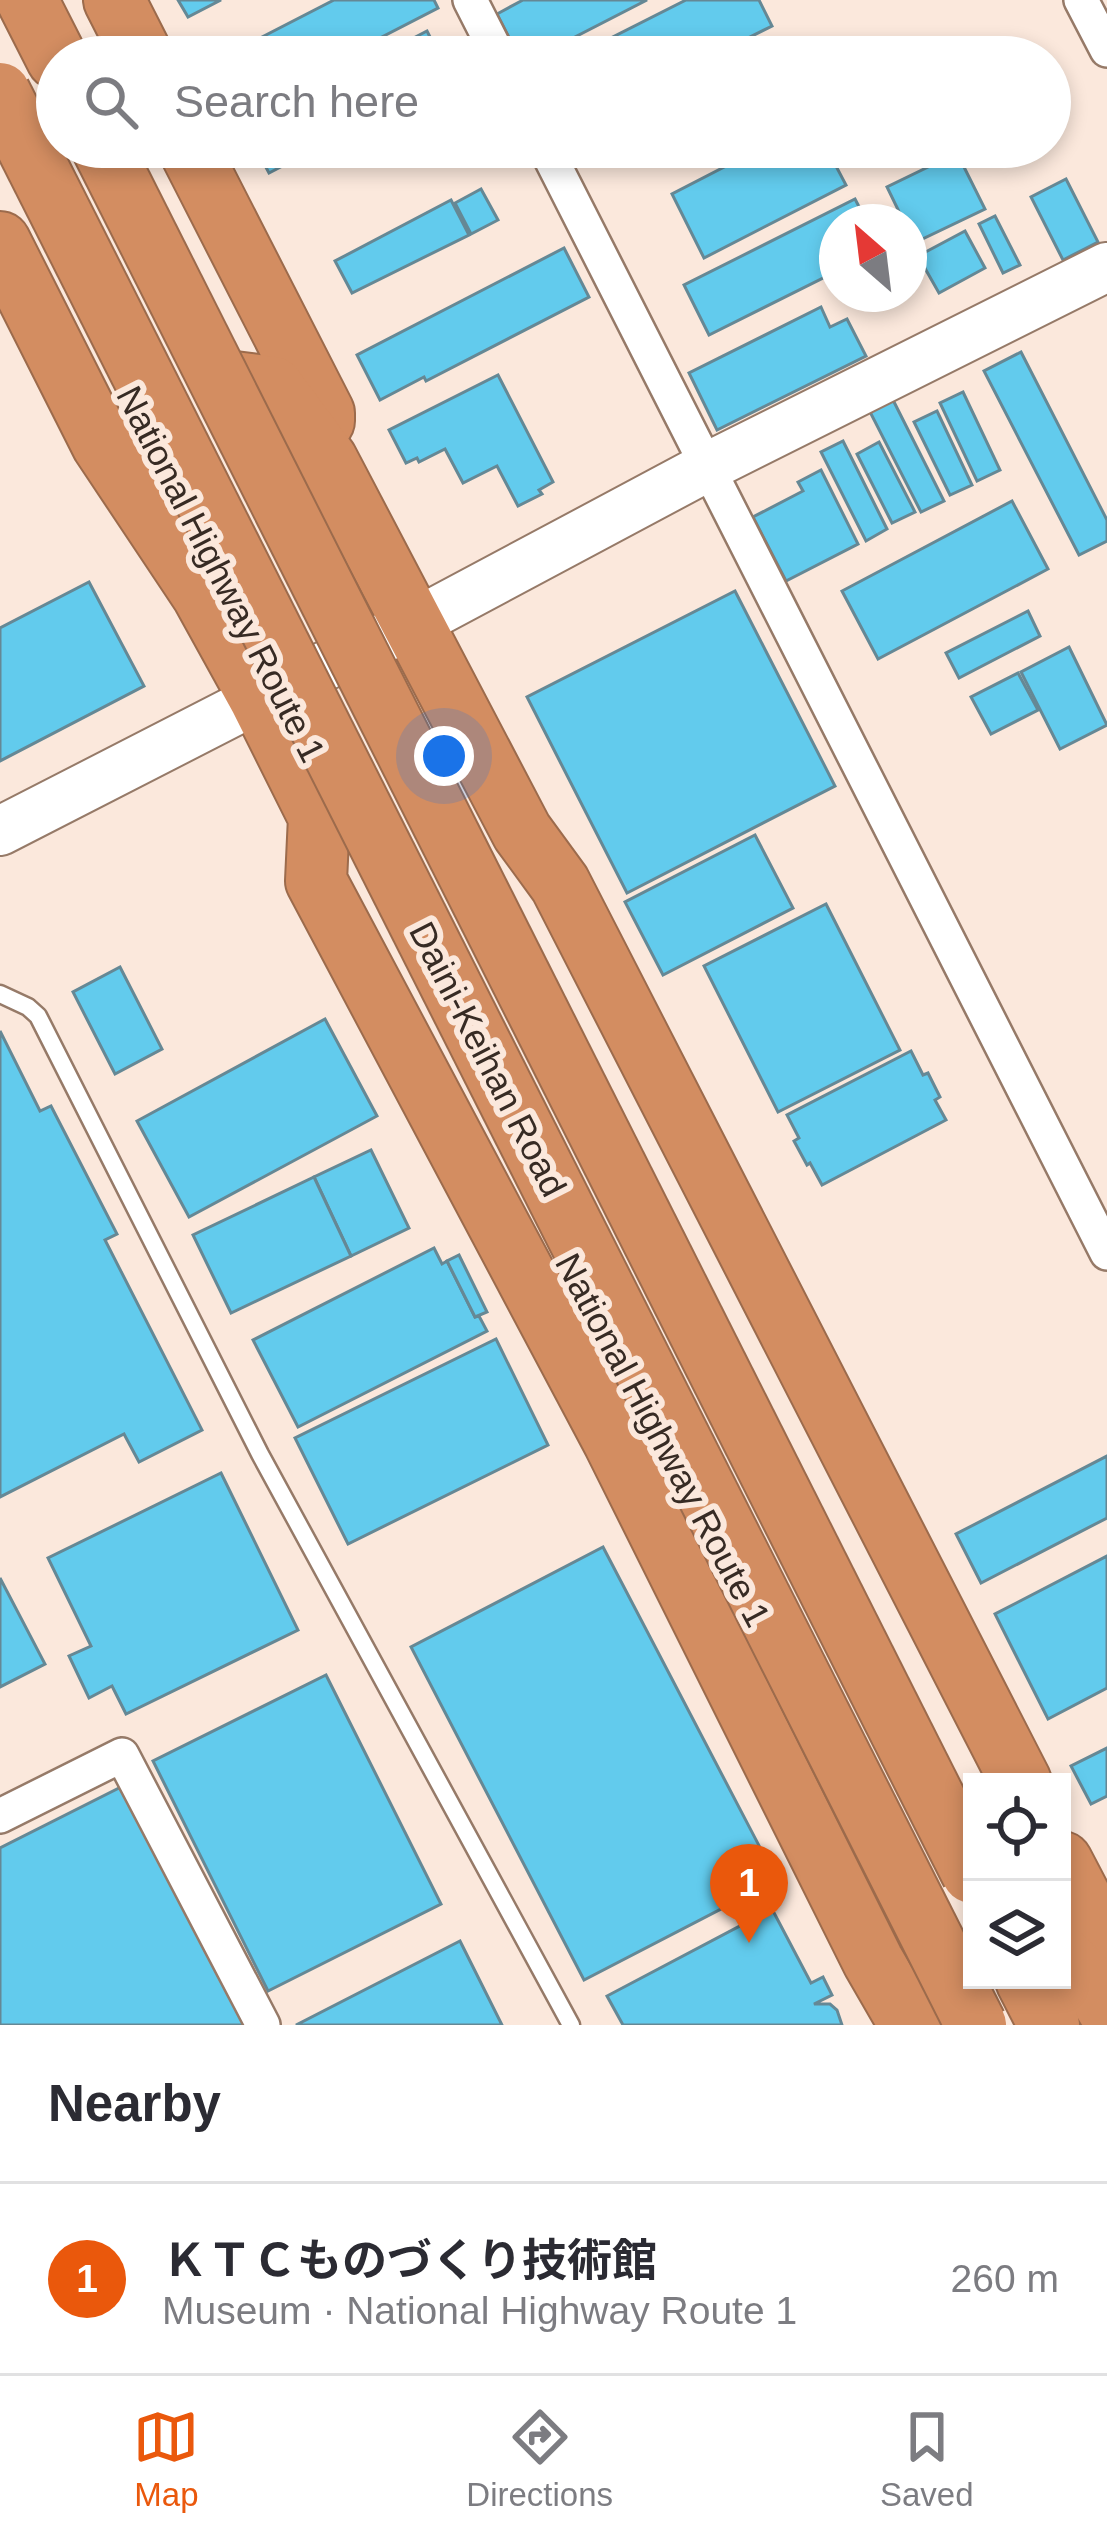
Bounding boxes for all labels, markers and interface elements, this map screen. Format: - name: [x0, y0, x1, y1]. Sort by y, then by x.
- search box: [36, 36, 1071, 168]
- icon: search: [78, 69, 144, 135]
- text: Search here: [174, 76, 419, 127]
- north arrow: [819, 204, 927, 312]
- street label: National Highway Route 1: [108, 379, 334, 769]
- your location: [414, 726, 474, 786]
- street label: Daini-Keihan Road: [401, 915, 575, 1203]
- street label: National Highway Route 1: [547, 1247, 779, 1633]
- map controls: [963, 1773, 1071, 1989]
- button: locate: [963, 1773, 1071, 1881]
- pin: 1: [710, 1844, 788, 1943]
- button: layers: [963, 1881, 1071, 1989]
- text: Nearby: [48, 2075, 221, 2132]
- text: ＫＴＣものづくり技術館: [162, 2235, 657, 2286]
- text: 1: [76, 2257, 98, 2300]
- text: 260 m: [951, 2257, 1059, 2300]
- text: Museum · National Highway Route 1: [162, 2289, 797, 2332]
- tab: Map: [133, 2404, 199, 2514]
- tab: Directions: [466, 2404, 613, 2514]
- tab: Saved: [880, 2404, 974, 2514]

